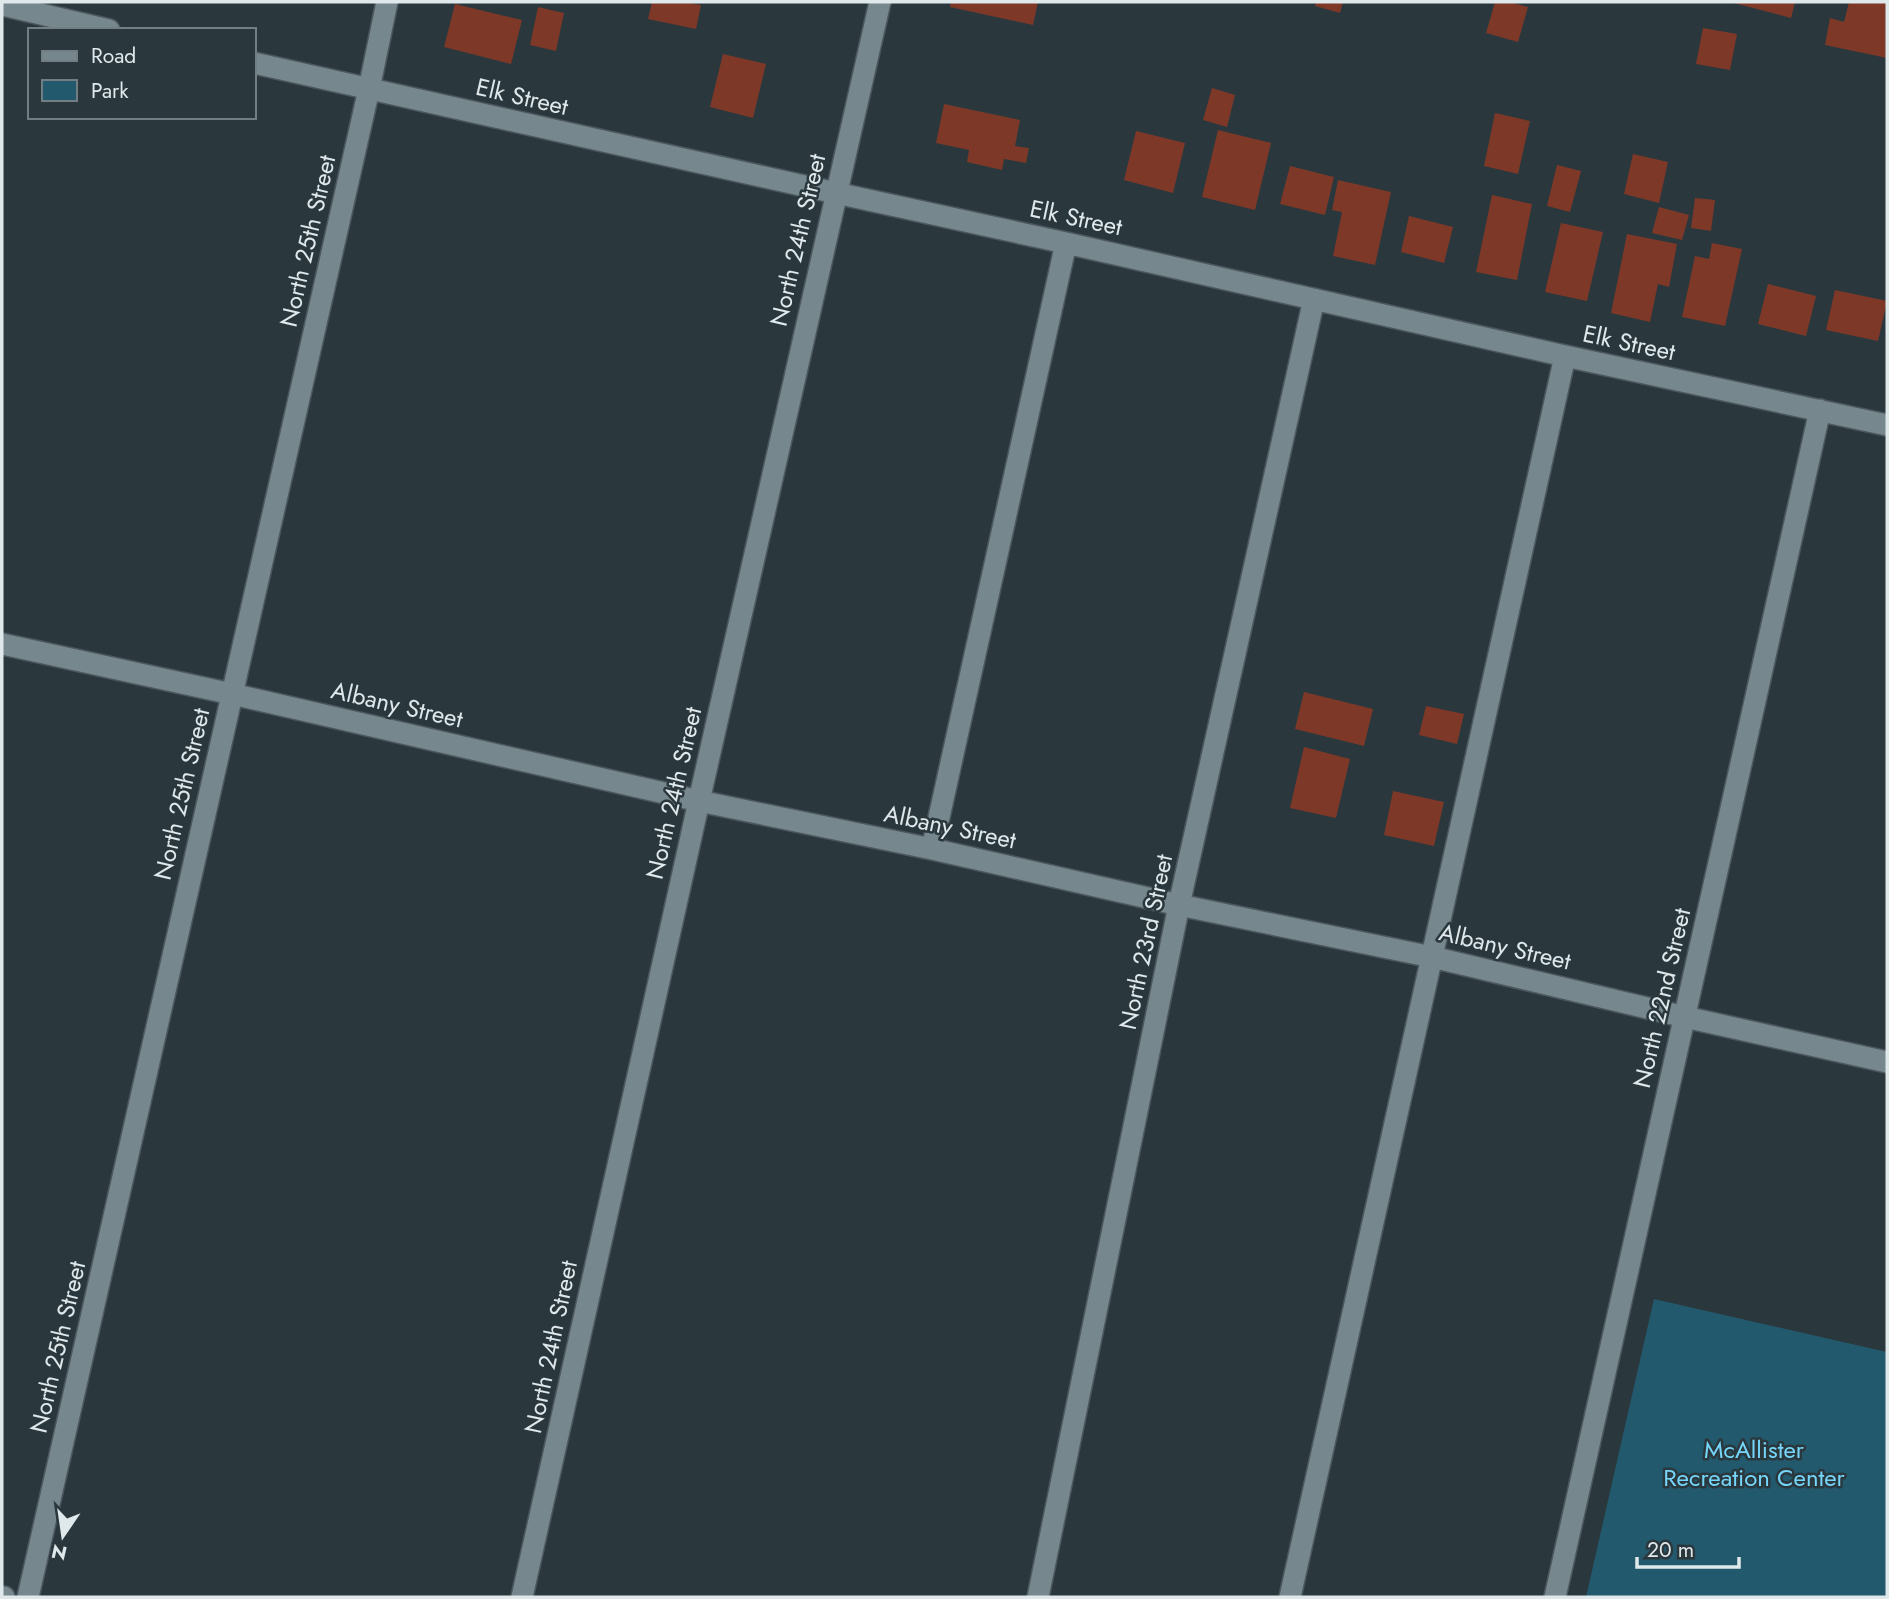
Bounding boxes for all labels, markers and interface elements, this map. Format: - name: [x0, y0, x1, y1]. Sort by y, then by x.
- legend: [28, 28, 256, 119]
- text: Road: [91, 41, 136, 71]
- street label: Elk Street: [473, 69, 572, 124]
- text: Park: [91, 76, 129, 106]
- street label: North 24th Street: [761, 150, 834, 330]
- street label: North 25th Street: [271, 151, 344, 330]
- street label: Elk Street: [1027, 191, 1126, 244]
- street label: Elk Street: [1580, 316, 1679, 369]
- street label: Albany Street: [328, 672, 467, 737]
- street label: North 24th Street: [637, 703, 710, 883]
- street label: North 25th Street: [145, 704, 218, 883]
- street label: Albany Street: [881, 795, 1020, 858]
- street label: North 23rd Street: [1110, 851, 1181, 1033]
- street label: North 22nd Street: [1624, 904, 1699, 1091]
- street label: Albany Street: [1436, 914, 1575, 979]
- street label: North 25th Street: [21, 1257, 94, 1436]
- street label: North 24th Street: [515, 1257, 586, 1437]
- park label: McAllister Recreation Center: [1663, 1432, 1846, 1495]
- north arrow: [28, 1501, 98, 1571]
- scale bar: [1637, 1526, 1738, 1570]
- text: 20 m: [1647, 1535, 1694, 1565]
- text: N: [49, 1537, 70, 1567]

